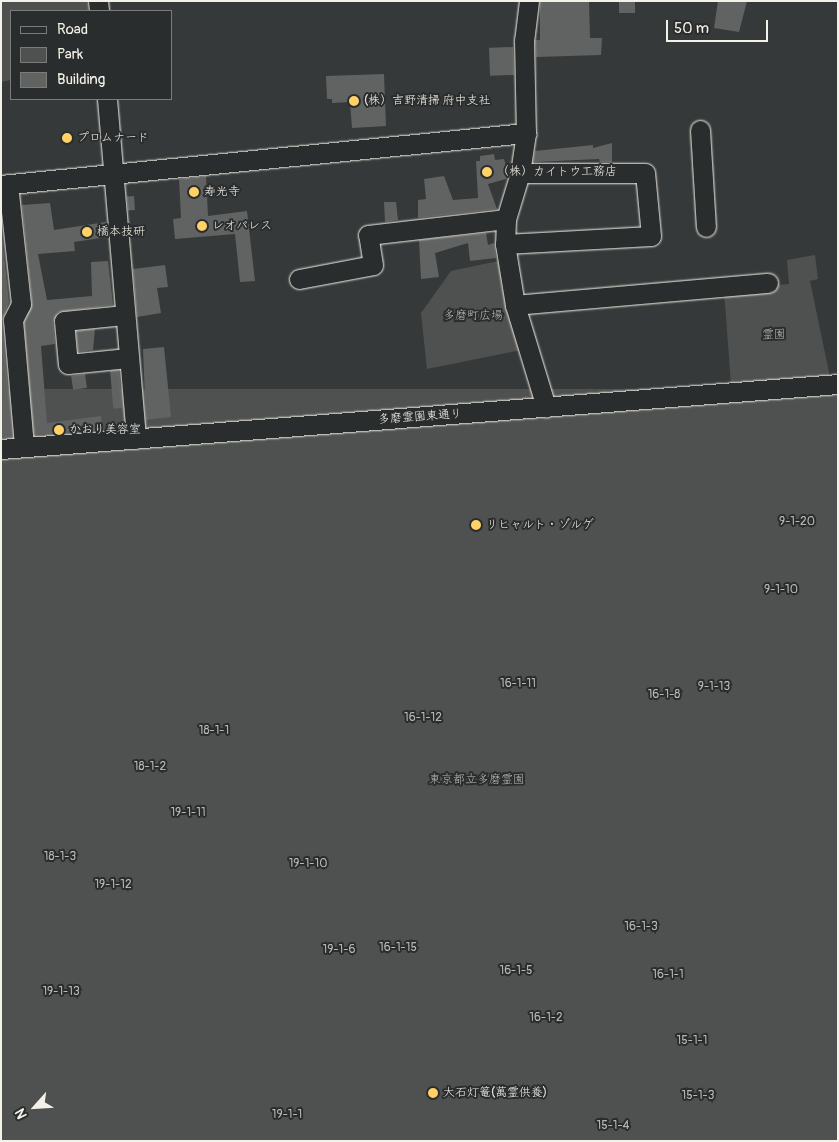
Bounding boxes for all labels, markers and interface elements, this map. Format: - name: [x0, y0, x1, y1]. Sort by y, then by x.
- legend: [10, 10, 172, 100]
- scale bar: [669, 10, 772, 42]
- text: 50 m: [674, 19, 709, 38]
- text: Road: [57, 20, 88, 39]
- text: Park: [57, 45, 83, 64]
- text: Building: [57, 70, 105, 89]
- place label: (株）吉野清掃 府中支社: [364, 94, 491, 108]
- marker: (株）吉野清掃 府中支社: [348, 95, 360, 107]
- place label: プロムナード: [77, 131, 149, 145]
- marker: プロムナード: [61, 132, 73, 144]
- place label: （株）カイトウ工務店: [497, 165, 617, 179]
- marker: （株）カイトウ工務店: [481, 166, 493, 178]
- place label: 寿光寺: [204, 185, 240, 199]
- marker: 寿光寺: [188, 186, 200, 198]
- place label: レオパレス: [212, 219, 272, 233]
- marker: レオパレス: [196, 220, 208, 232]
- place label: 橋本技研: [97, 225, 145, 239]
- marker: 橋本技研: [81, 226, 93, 238]
- park label: 多磨町広場: [443, 309, 503, 323]
- park label: 霊園: [762, 328, 786, 342]
- street label: 多磨霊園東通り: [378, 407, 462, 427]
- place label: かおり美容室: [69, 423, 141, 437]
- marker: かおり美容室: [53, 424, 65, 436]
- park label: 9-1-20: [779, 515, 815, 529]
- place label: リヒャルト・ゾルゲ: [486, 518, 594, 532]
- marker: リヒャルト・ゾルゲ: [470, 519, 482, 531]
- park label: 9-1-10: [764, 583, 798, 597]
- park label: 16-1-11: [500, 677, 536, 691]
- park label: 9-1-13: [698, 680, 730, 694]
- park label: 16-1-8: [648, 688, 680, 702]
- park label: 16-1-12: [404, 711, 442, 725]
- park label: 18-1-1: [199, 724, 229, 738]
- park label: 18-1-2: [134, 760, 166, 774]
- park label: 東京都立多磨霊園: [429, 773, 525, 787]
- park label: 19-1-11: [170, 806, 206, 820]
- park label: 18-1-3: [44, 850, 76, 864]
- park label: 19-1-10: [289, 857, 327, 871]
- park label: 19-1-12: [94, 878, 132, 892]
- park label: 16-1-3: [624, 920, 658, 934]
- park label: 16-1-15: [379, 941, 417, 955]
- park label: 19-1-6: [323, 943, 355, 957]
- park label: 16-1-5: [499, 964, 533, 978]
- park label: 16-1-1: [652, 968, 684, 982]
- park label: 19-1-13: [42, 985, 80, 999]
- park label: 16-1-2: [529, 1011, 563, 1025]
- park label: 15-1-1: [677, 1034, 707, 1048]
- north arrow: [10, 1082, 60, 1132]
- place label: 大石灯篭(萬霊供養): [443, 1086, 547, 1100]
- marker: 大石灯篭(萬霊供養): [427, 1087, 439, 1099]
- park label: 15-1-3: [682, 1089, 714, 1103]
- text: N: [11, 1106, 31, 1122]
- park label: 19-1-1: [272, 1108, 302, 1122]
- park label: 15-1-4: [596, 1119, 630, 1133]

